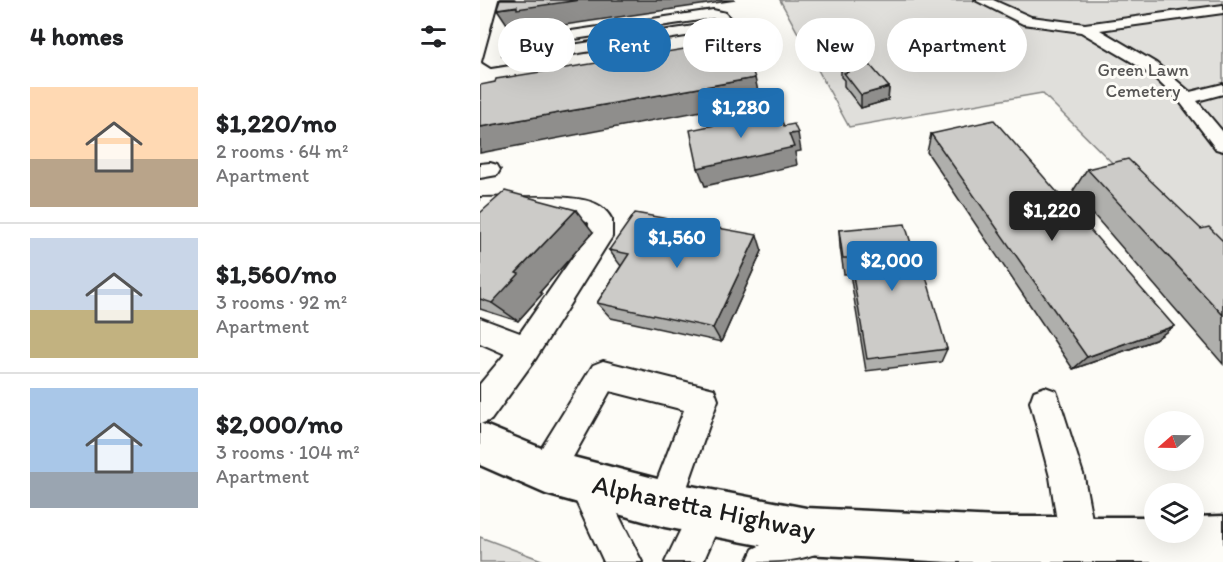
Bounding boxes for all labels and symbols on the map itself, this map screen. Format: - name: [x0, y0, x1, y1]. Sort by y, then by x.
- park label: Green Lawn Cemetery: [1097, 59, 1189, 102]
- pin: $1,280: [692, 88, 790, 139]
- pin: $1,220: [1003, 191, 1101, 242]
- pin: $1,560: [628, 218, 726, 269]
- pin: $2,000: [843, 241, 941, 292]
- north arrow: [1144, 411, 1204, 471]
- street label: Alpharetta Highway: [589, 467, 819, 547]

